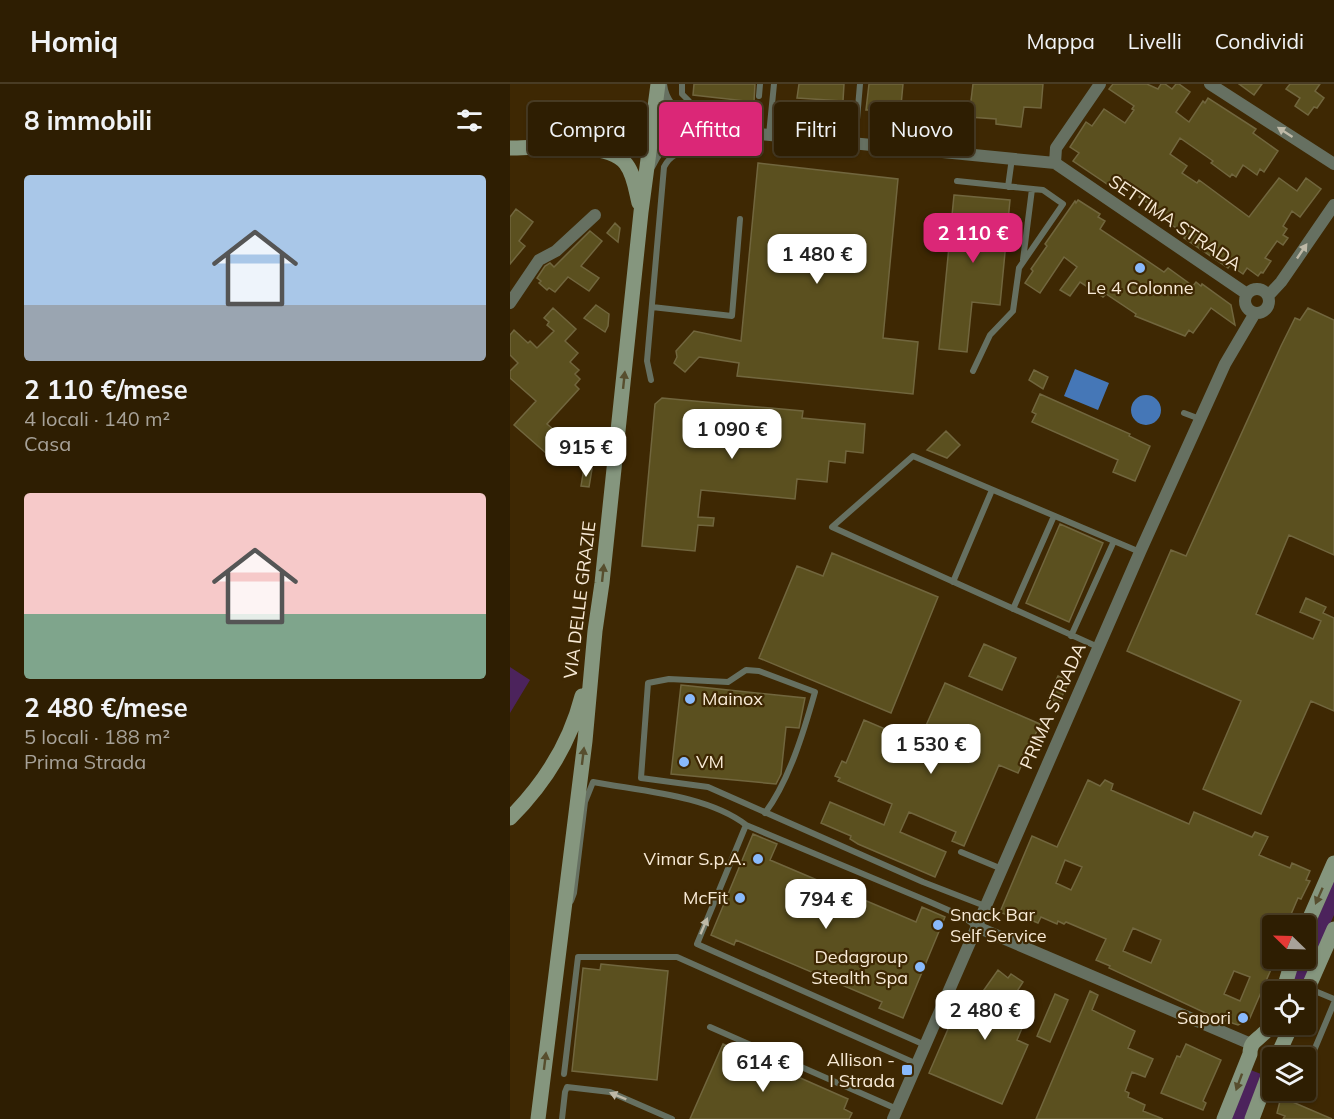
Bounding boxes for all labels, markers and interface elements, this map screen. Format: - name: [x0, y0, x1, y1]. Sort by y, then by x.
- text: Homiq: [30, 24, 118, 59]
- text: Mappa: [1026, 28, 1095, 54]
- text: Livelli: [1128, 28, 1182, 54]
- text: Condividi: [1215, 28, 1304, 54]
- chip: Compra: [528, 102, 647, 156]
- chip: Affitta: [659, 102, 762, 156]
- chip: Filtri: [774, 102, 858, 156]
- chip: Nuovo: [870, 102, 974, 156]
- text: 8 immobili: [24, 104, 152, 137]
- icon: filters: [453, 104, 486, 137]
- one-way arrow: [1277, 127, 1293, 138]
- street label: SETTIMA STRADA: [1104, 170, 1246, 276]
- pin: 2 110 €: [918, 213, 1028, 264]
- icon: home: [201, 214, 309, 322]
- text: 2 110 €: [938, 220, 1008, 245]
- pin: 1 480 €: [762, 234, 872, 285]
- text: 1 480 €: [782, 241, 852, 266]
- one-way arrow: [1296, 243, 1307, 259]
- marker: Le 4 Colonne: [1133, 261, 1147, 275]
- place label: Le 4 Colonne: [1086, 276, 1194, 299]
- one-way arrow: [619, 370, 629, 389]
- text: 2 110 €/mese: [24, 373, 188, 406]
- text: 4 locali · 140 m²: [24, 406, 170, 431]
- pin: 1 090 €: [677, 409, 787, 460]
- text: 1 090 €: [697, 416, 767, 441]
- pin: 915 €: [544, 427, 628, 478]
- text: Casa: [24, 431, 71, 456]
- text: 915 €: [559, 434, 613, 459]
- street label: VIA DELLE GRAZIE: [558, 520, 601, 680]
- icon: home: [201, 532, 309, 640]
- one-way arrow: [598, 564, 608, 583]
- street label: PRIMA STRADA: [1014, 639, 1091, 773]
- place label: Mainox: [702, 687, 763, 710]
- text: 2 480 €/mese: [24, 691, 188, 724]
- marker: Mainox: [683, 692, 697, 706]
- text: 5 locali · 188 m²: [24, 724, 170, 749]
- pin: 1 530 €: [876, 724, 986, 775]
- text: 1 530 €: [896, 731, 966, 756]
- one-way arrow: [579, 746, 588, 765]
- text: Prima Strada: [24, 749, 146, 774]
- place label: VM: [696, 750, 724, 773]
- marker: VM: [677, 755, 691, 769]
- place label: Vimar S.p.A.: [644, 847, 746, 870]
- marker: Vimar S.p.A.: [751, 852, 765, 866]
- pin: 794 €: [784, 879, 868, 930]
- place label: McFit: [683, 886, 728, 909]
- text: 794 €: [799, 886, 853, 911]
- one-way arrow: [1314, 887, 1324, 905]
- marker: McFit: [733, 891, 747, 905]
- place label: Snack Bar Self Service: [950, 903, 1047, 947]
- north arrow: [1262, 915, 1316, 969]
- map controls: [1262, 915, 1316, 1101]
- one-way arrow: [700, 917, 709, 935]
- marker: Snack Bar Self Service: [931, 918, 945, 932]
- place label: Dedagroup Stealth Spa: [811, 945, 908, 989]
- marker: Dedagroup Stealth Spa: [913, 960, 927, 974]
- button: locate: [1262, 981, 1316, 1035]
- pin: 2 480 €: [930, 990, 1040, 1041]
- text: 2 480 €: [950, 997, 1020, 1022]
- place label: Sapori: [1177, 1006, 1231, 1029]
- marker: Sapori: [1236, 1011, 1250, 1025]
- pin: 614 €: [721, 1042, 805, 1093]
- button: layers: [1262, 1047, 1316, 1101]
- place label: Allison - I Strada: [827, 1048, 895, 1092]
- text: 614 €: [736, 1049, 790, 1074]
- one-way arrow: [540, 1051, 550, 1070]
- marker: Allison - I Strada: [900, 1063, 914, 1077]
- one-way arrow: [1233, 1073, 1243, 1091]
- one-way arrow: [609, 1091, 627, 1100]

